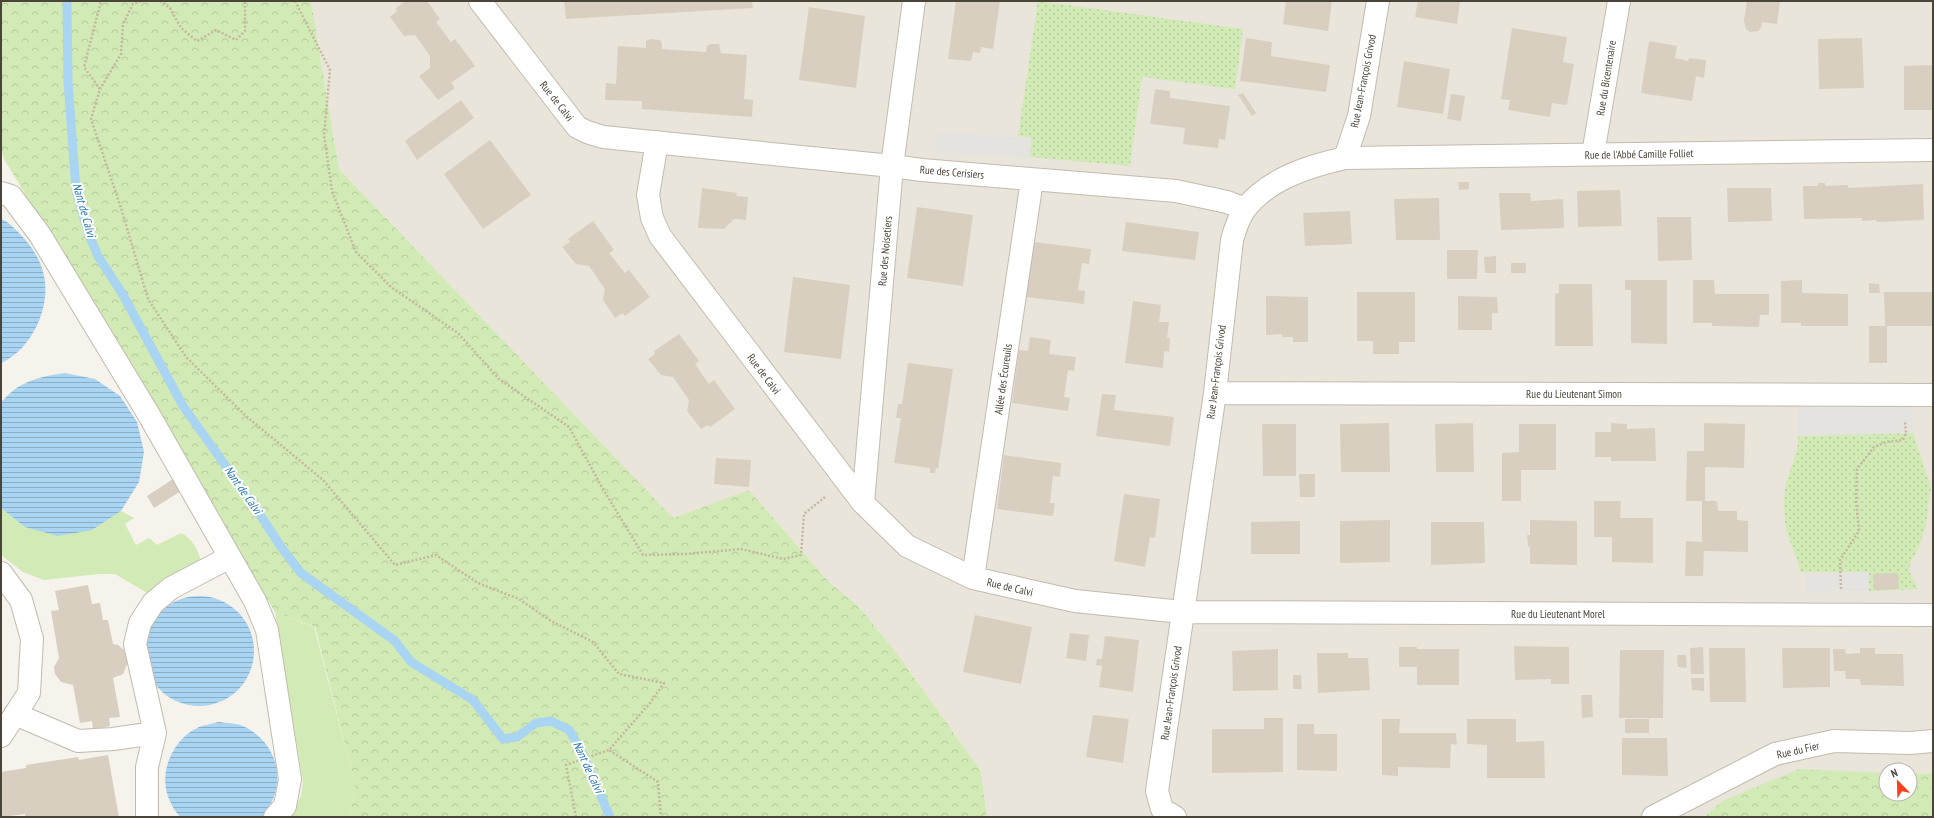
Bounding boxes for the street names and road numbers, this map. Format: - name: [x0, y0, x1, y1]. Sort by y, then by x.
- street label: Rue Jean-François Grivod: [1347, 33, 1379, 129]
- street label: Rue du Bicentenaire: [1593, 39, 1619, 117]
- street label: Rue de Calvi: [537, 78, 577, 124]
- street label: Rue de l'Abbé Camille Folliet: [1584, 146, 1694, 162]
- street label: Rue des Cerisiers: [919, 162, 985, 182]
- street label: Rue des Noisetiers: [875, 215, 895, 287]
- street label: Rue Jean-François Grivod: [1203, 324, 1229, 420]
- street label: Allée des Écureuils: [991, 342, 1015, 415]
- street label: Rue de Calvi: [744, 351, 784, 397]
- street label: Rue du Lieutenant Simon: [1526, 387, 1622, 401]
- street label: Rue de Calvi: [985, 575, 1035, 599]
- street label: Rue du Lieutenant Morel: [1511, 607, 1605, 621]
- street label: Rue Jean-François Grivod: [1157, 645, 1185, 741]
- street label: Rue du Fier: [1775, 738, 1821, 762]

